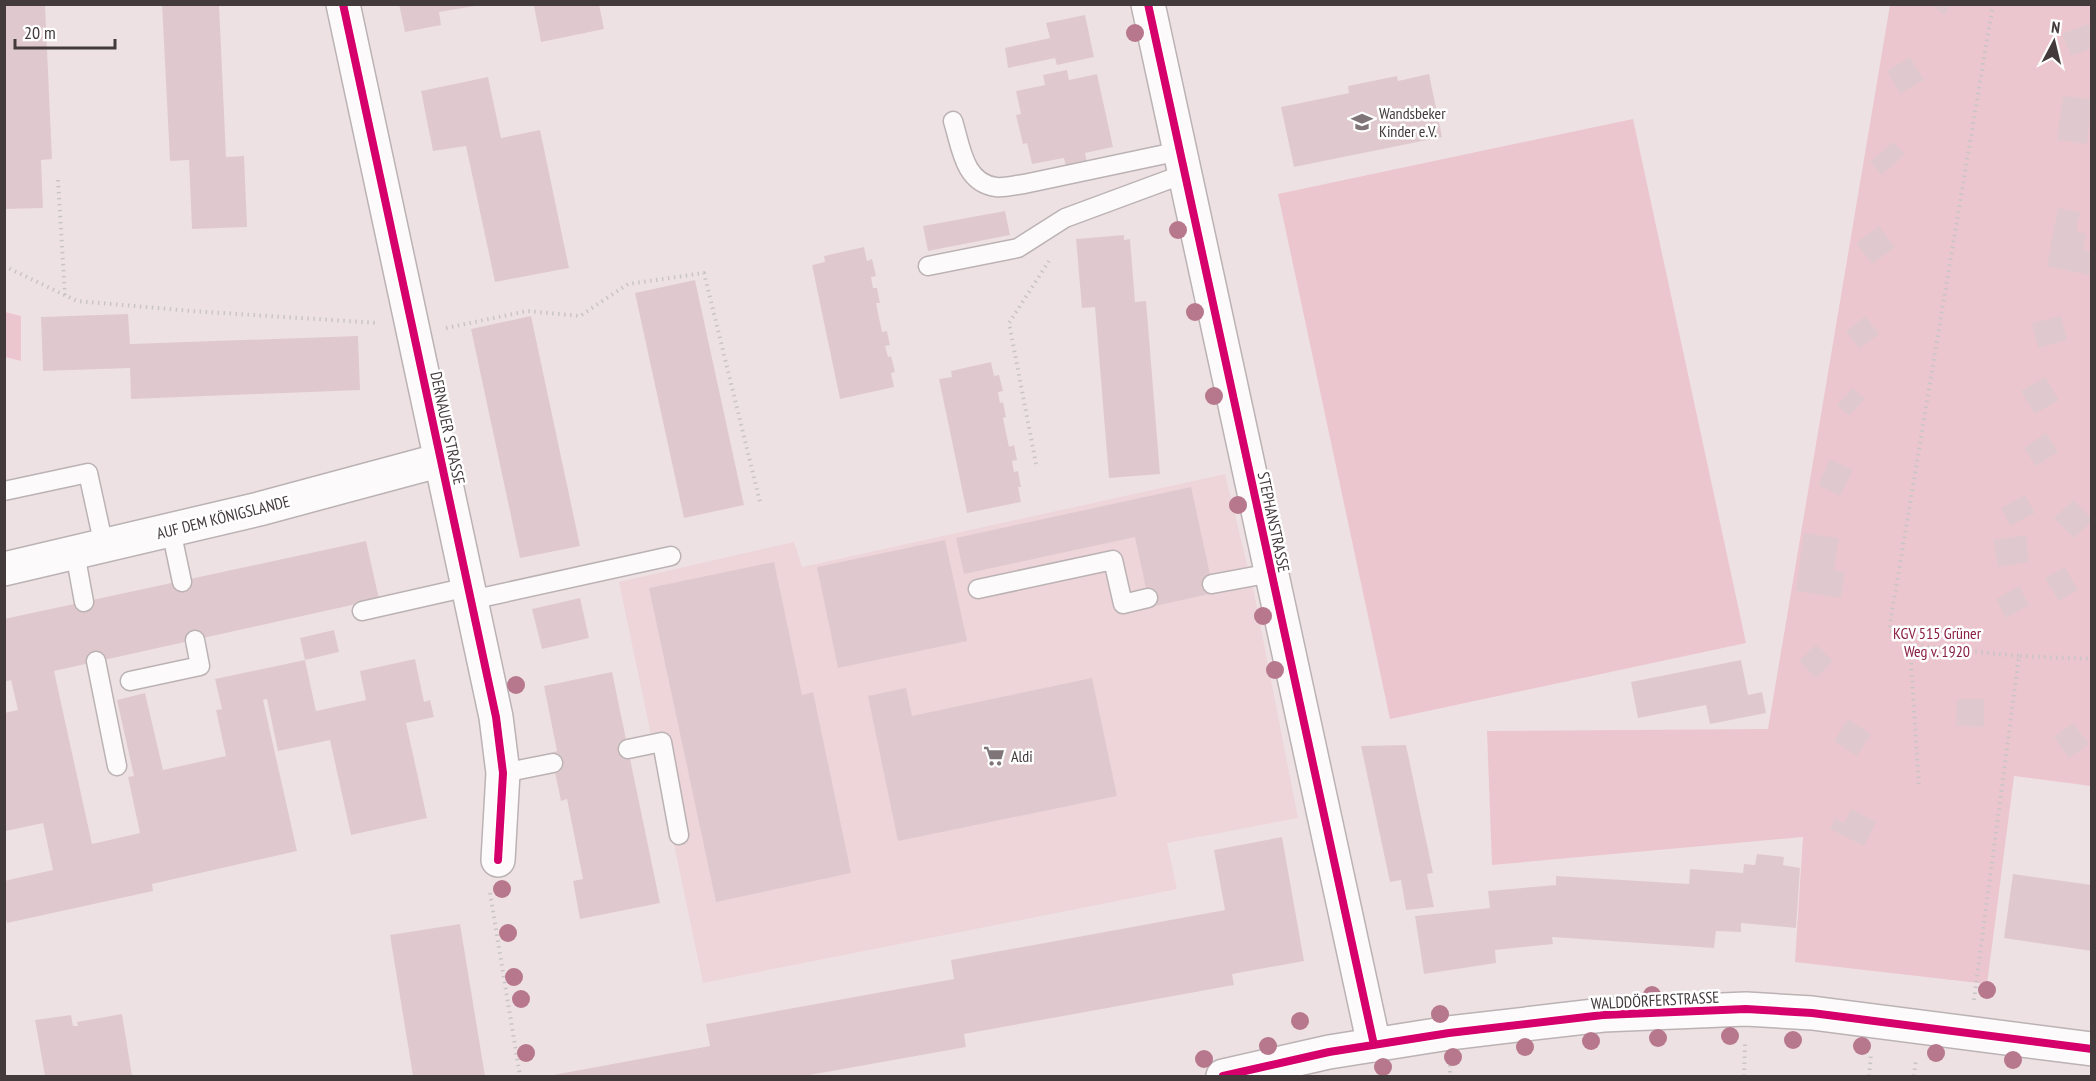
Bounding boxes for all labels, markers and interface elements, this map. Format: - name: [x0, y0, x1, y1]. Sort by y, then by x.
- scale bar: [15, 12, 116, 50]
- north arrow: [2024, 12, 2084, 72]
- text: N: [2050, 17, 2061, 38]
- text: 20 m: [24, 21, 56, 44]
- place label: Wandsbeker Kinder e.V.: [1379, 103, 1446, 141]
- school or university icon: Wandsbeker Kinder e.V.: [1350, 110, 1374, 134]
- street label: DERNAUER STRASSE: [426, 370, 470, 486]
- street label: STEPHANSTRASSE: [1254, 470, 1294, 574]
- street label: AUF DEM KÖNIGSLANDE: [154, 491, 292, 543]
- park label: KGV 515 Grüner Weg v. 1920: [1893, 623, 1982, 661]
- supermarket icon: Aldi: [982, 744, 1006, 768]
- place label: Aldi: [1011, 746, 1033, 766]
- street label: WALDDÖRFERSTRASSE: [1590, 987, 1720, 1013]

